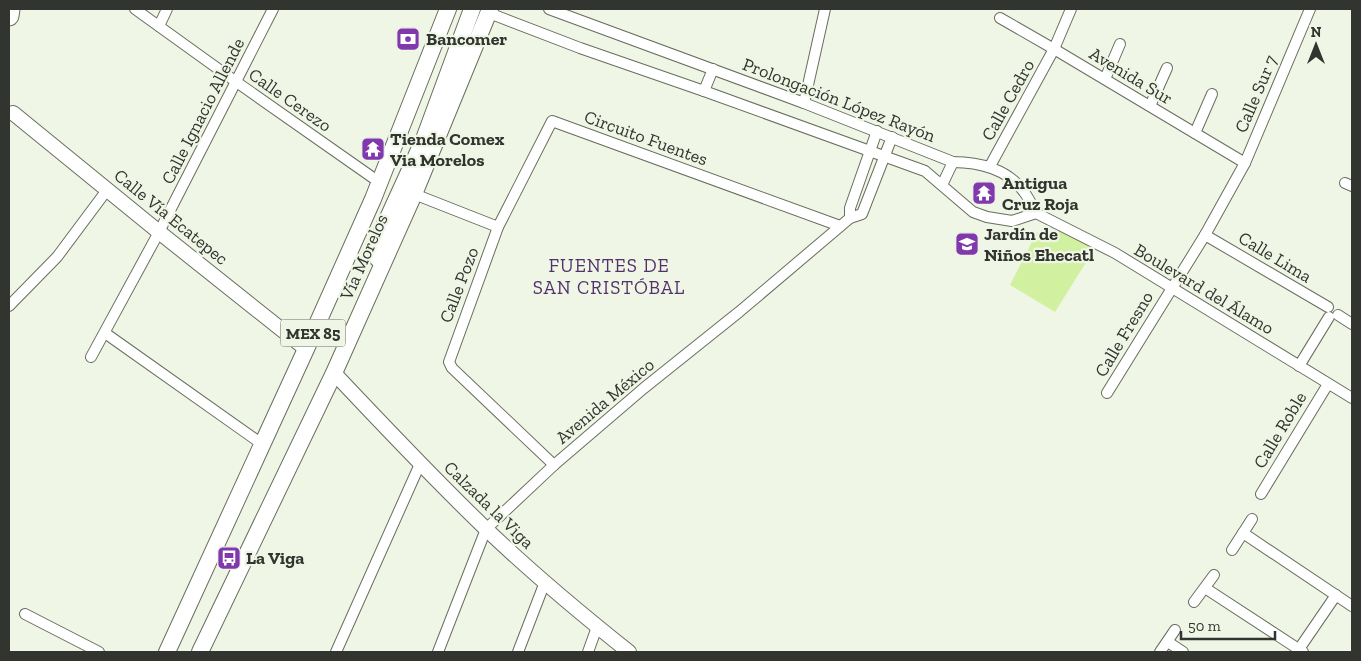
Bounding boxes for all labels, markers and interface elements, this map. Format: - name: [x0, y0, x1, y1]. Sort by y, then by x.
- north arrow: [1291, 20, 1341, 70]
- text: N: [1311, 24, 1322, 41]
- bank icon: Bancomer: [395, 26, 421, 52]
- place label: Bancomer: [426, 28, 507, 50]
- street label: Calle Ignacio Allende: [157, 34, 249, 188]
- street label: Avenida Sur: [1085, 43, 1177, 109]
- street label: Calle Sur 7: [1230, 51, 1282, 136]
- street label: Prolongación López Rayón: [739, 53, 939, 147]
- street label: Calle Cedro: [977, 56, 1039, 144]
- street label: Calle Cerezo: [244, 63, 336, 137]
- street label: Circuito Fuentes: [581, 105, 711, 171]
- place label: Tienda Comex Via Morelos: [390, 128, 505, 171]
- temple icon: Tienda Comex Via Morelos: [360, 136, 386, 162]
- street label: Calle Vía Ecatepec: [110, 164, 232, 270]
- place label: Antigua Cruz Roja: [1002, 172, 1079, 215]
- temple icon: Antigua Cruz Roja: [971, 180, 997, 206]
- street label: Vía Morelos: [335, 211, 393, 304]
- place label: Jardín de Niños Ehecatl: [984, 223, 1094, 266]
- street label: Calle Lima: [1234, 227, 1316, 288]
- school or university icon: Jardín de Niños Ehecatl: [954, 231, 980, 257]
- street label: Boulevard del Álamo: [1130, 239, 1278, 339]
- street label: Calle Pozo: [435, 244, 483, 326]
- district label: FUENTES DE SAN CRISTÓBAL: [533, 254, 685, 299]
- street label: Calle Fresno: [1090, 287, 1158, 381]
- road number: MEX 85: [280, 319, 346, 346]
- street label: Avenida México: [551, 353, 659, 449]
- street label: Calle Roble: [1249, 388, 1311, 472]
- street label: Calzada la Viga: [439, 457, 539, 554]
- bus stop icon: La Viga: [216, 545, 242, 571]
- place label: La Viga: [246, 547, 304, 569]
- scale bar: [1181, 608, 1275, 640]
- text: 50 m: [1188, 617, 1221, 635]

